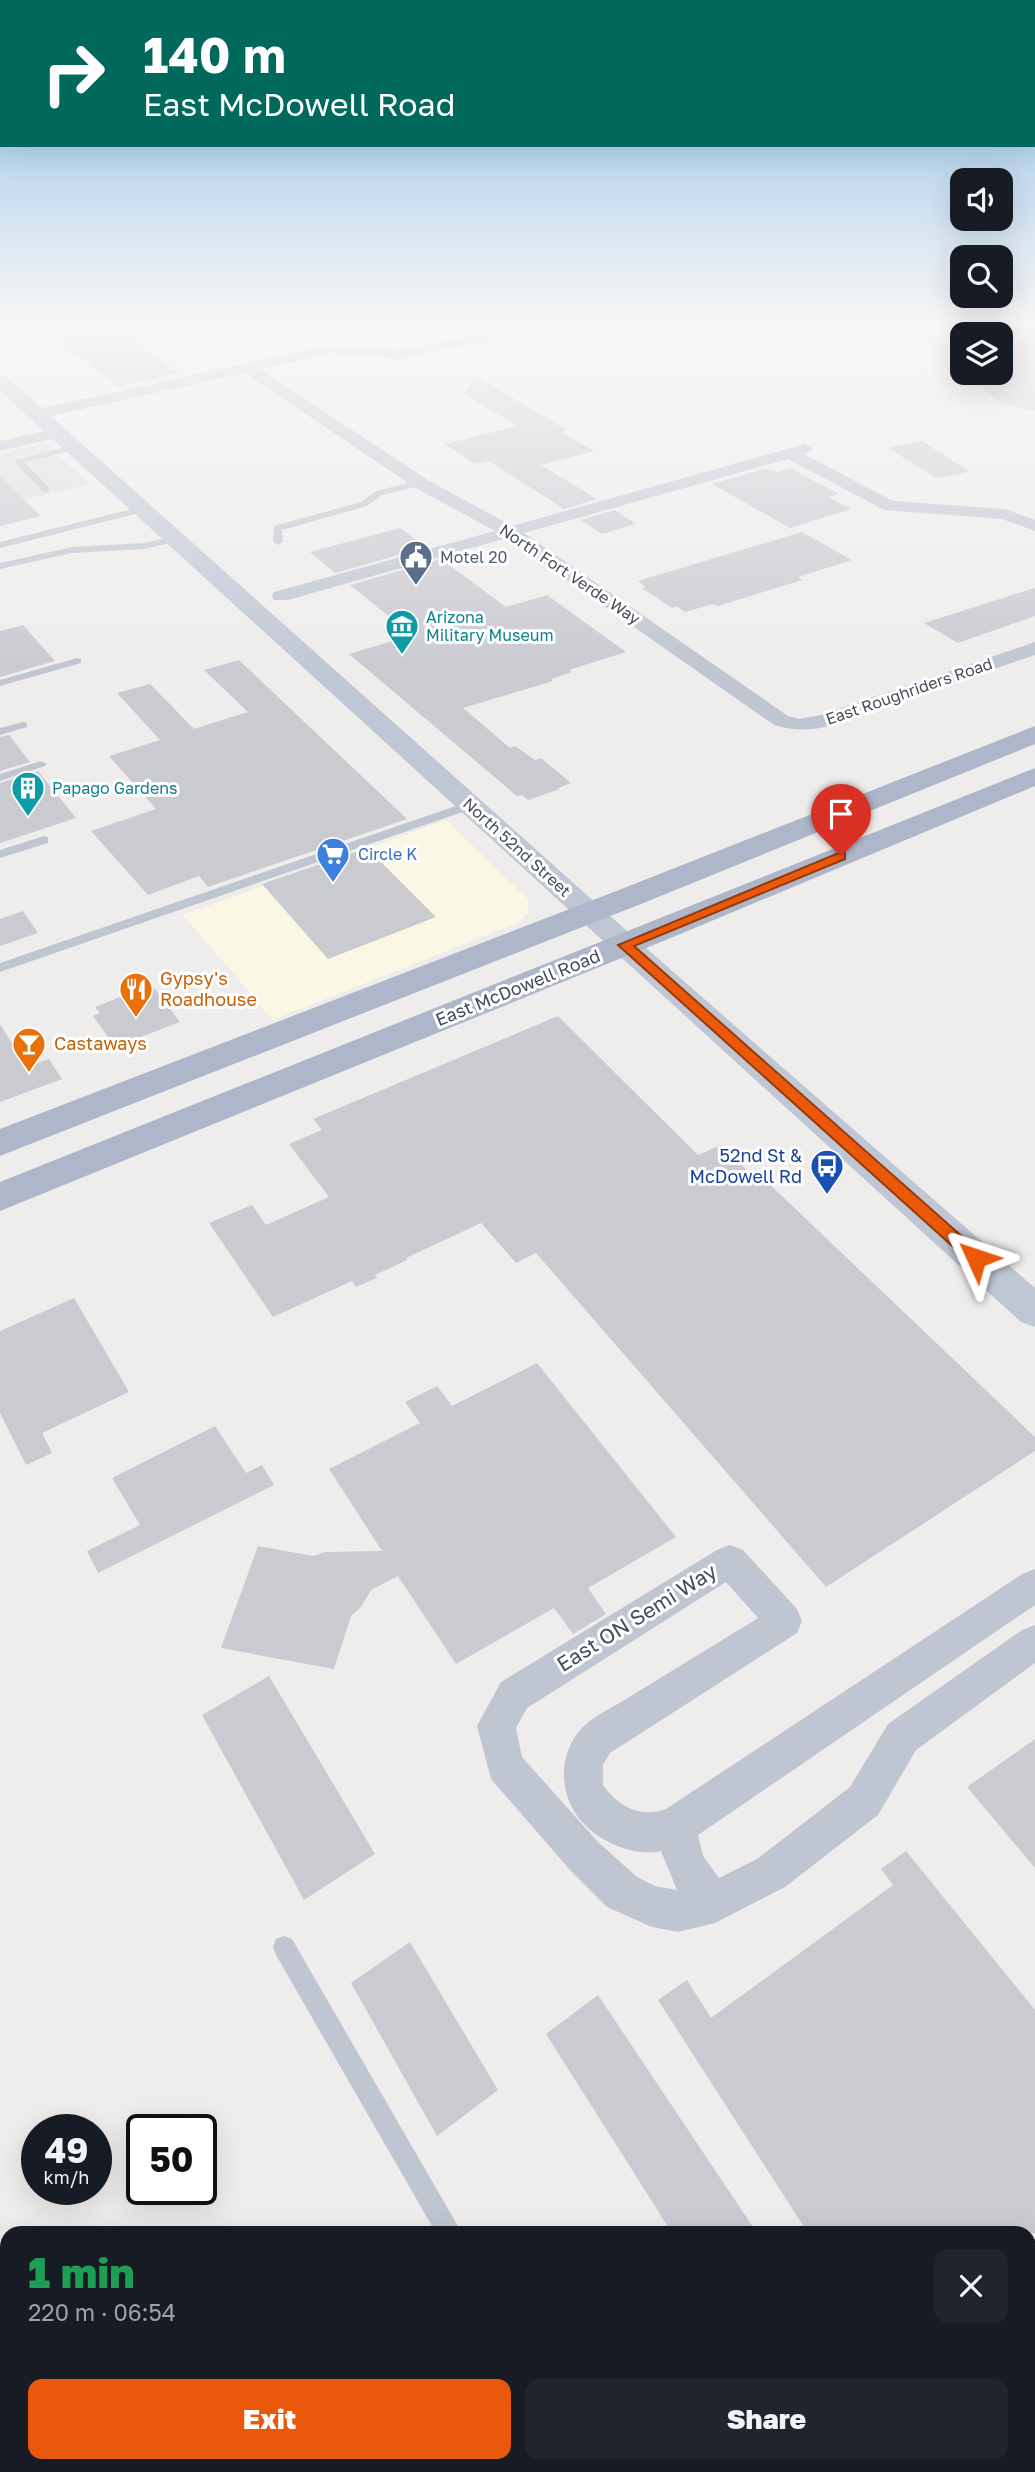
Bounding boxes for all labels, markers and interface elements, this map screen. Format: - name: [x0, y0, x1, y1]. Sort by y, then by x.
- text: 140 m: [143, 25, 286, 84]
- icon: right: [28, 28, 119, 119]
- text: East McDowell Road: [143, 85, 455, 123]
- map controls: [950, 168, 1013, 385]
- button: sound: [950, 168, 1013, 231]
- button: search: [950, 245, 1013, 308]
- button: layers: [950, 322, 1013, 385]
- street label: North Fort Verde Way: [496, 520, 644, 628]
- public building icon: Motel 20: [397, 538, 435, 587]
- place label: Motel 20: [440, 547, 507, 567]
- museum icon: Arizona Military Museum: [383, 607, 421, 656]
- place label: Arizona Military Museum: [426, 607, 554, 645]
- street label: East Roughriders Road: [823, 653, 995, 729]
- building icon: Papago Gardens: [9, 769, 47, 818]
- place label: Papago Gardens: [52, 778, 178, 798]
- pin: [811, 784, 871, 856]
- street label: North 52nd Street: [459, 793, 575, 901]
- icon: arrive: [822, 795, 860, 833]
- supermarket icon: Circle K: [314, 835, 352, 884]
- place label: Circle K: [358, 844, 417, 864]
- street label: East McDowell Road: [432, 944, 603, 1030]
- place label: Gypsy's Roadhouse: [160, 967, 257, 1010]
- restaurant icon: Gypsy's Roadhouse: [117, 970, 155, 1019]
- bar icon: Castaways: [10, 1025, 48, 1074]
- place label: Castaways: [54, 1032, 147, 1054]
- place label: 52nd St & McDowell Rd: [690, 1144, 802, 1187]
- bus stop icon: 52nd St & McDowell Rd: [808, 1147, 846, 1196]
- position arrow: [939, 1221, 1013, 1295]
- street label: East ON Semi Way: [552, 1557, 721, 1677]
- speed limit sign: 50: [126, 2114, 217, 2205]
- text: 49: [44, 2129, 89, 2171]
- text: km/h: [44, 2166, 89, 2188]
- text: 1 min: [28, 2247, 135, 2297]
- button: close: [934, 2249, 1008, 2323]
- text: 220 m · 06:54: [28, 2298, 176, 2326]
- button: Exit: [28, 2379, 511, 2459]
- button: Share: [525, 2379, 1008, 2459]

